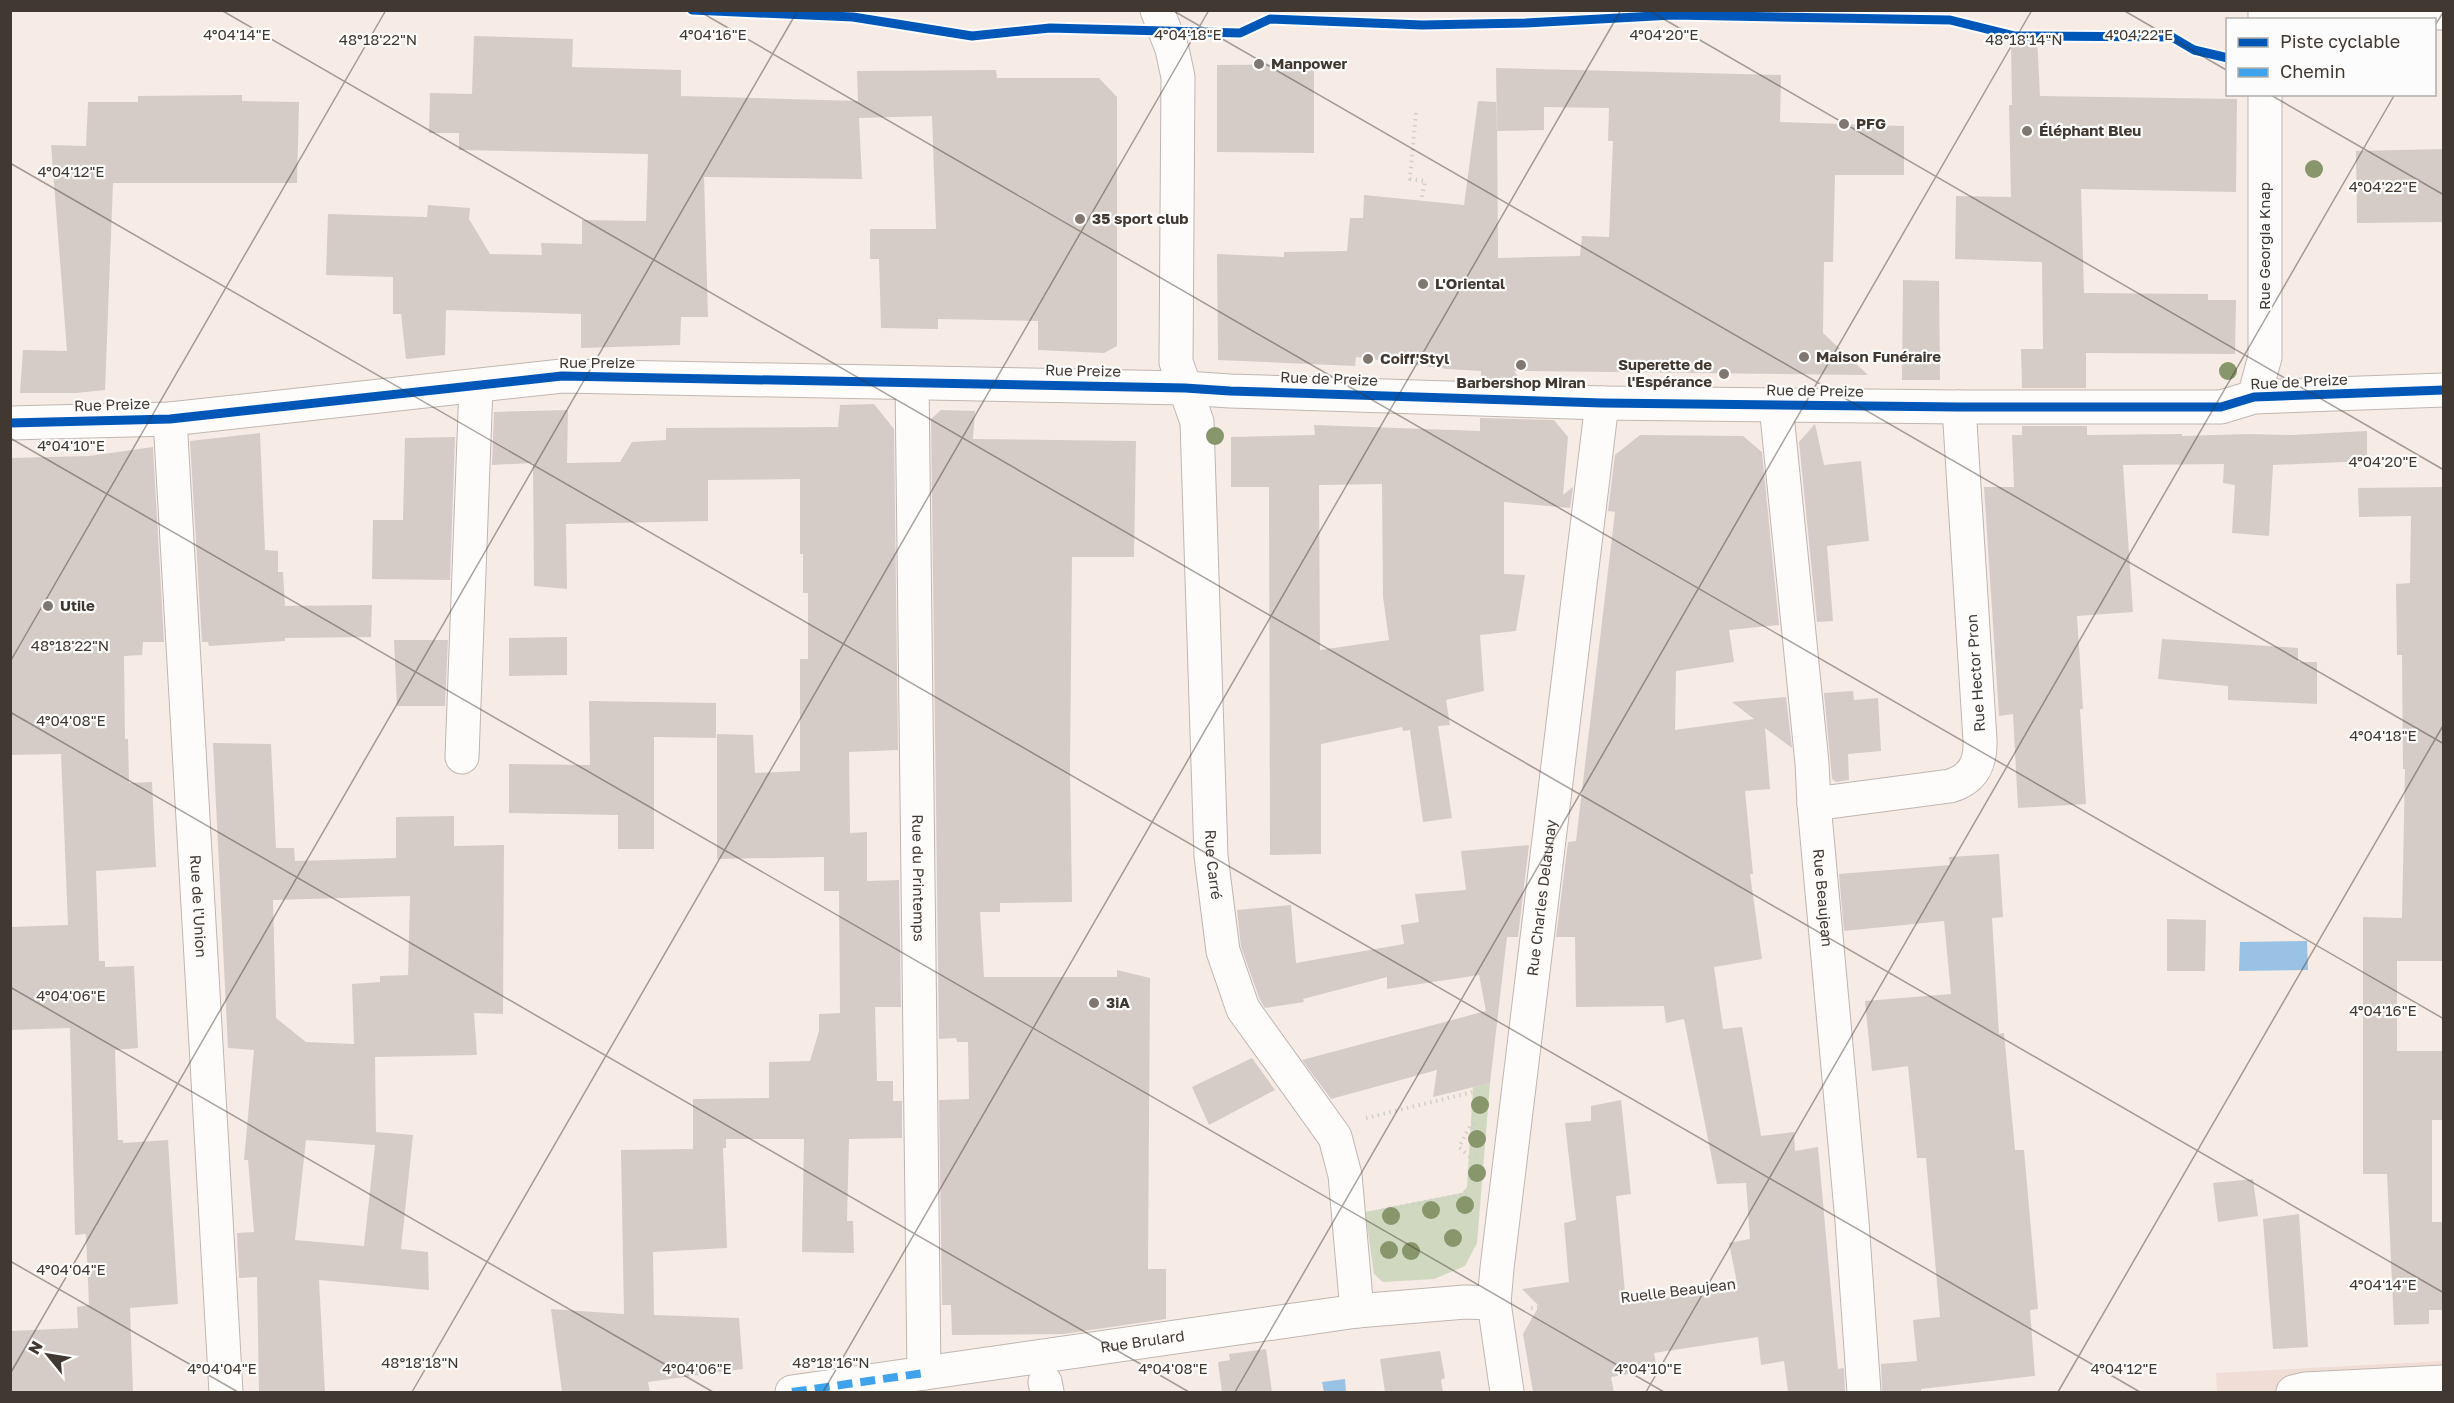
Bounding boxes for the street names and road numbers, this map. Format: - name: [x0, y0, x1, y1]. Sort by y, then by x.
- street label: Rue Georgia Knap: [2255, 182, 2273, 310]
- street label: Rue Preize: [559, 353, 635, 371]
- street label: Rue Preize: [1045, 360, 1121, 380]
- street label: Rue de Preize: [1280, 367, 1378, 389]
- street label: Rue de Preize: [2250, 369, 2348, 393]
- street label: Rue de Preize: [1766, 380, 1864, 400]
- street label: Rue Preize: [74, 394, 151, 414]
- street label: Rue Hector Pron: [1962, 614, 1988, 733]
- street label: Rue du Printemps: [909, 814, 929, 942]
- street label: Rue Charles Delaunay: [1523, 818, 1559, 977]
- street label: Rue Carré: [1202, 829, 1226, 901]
- street label: Rue Beaujean: [1810, 848, 1837, 947]
- street label: Rue de l'Union: [187, 854, 211, 958]
- street label: Ruelle Beaujean: [1619, 1274, 1737, 1306]
- street label: Rue Brulard: [1099, 1326, 1185, 1356]

